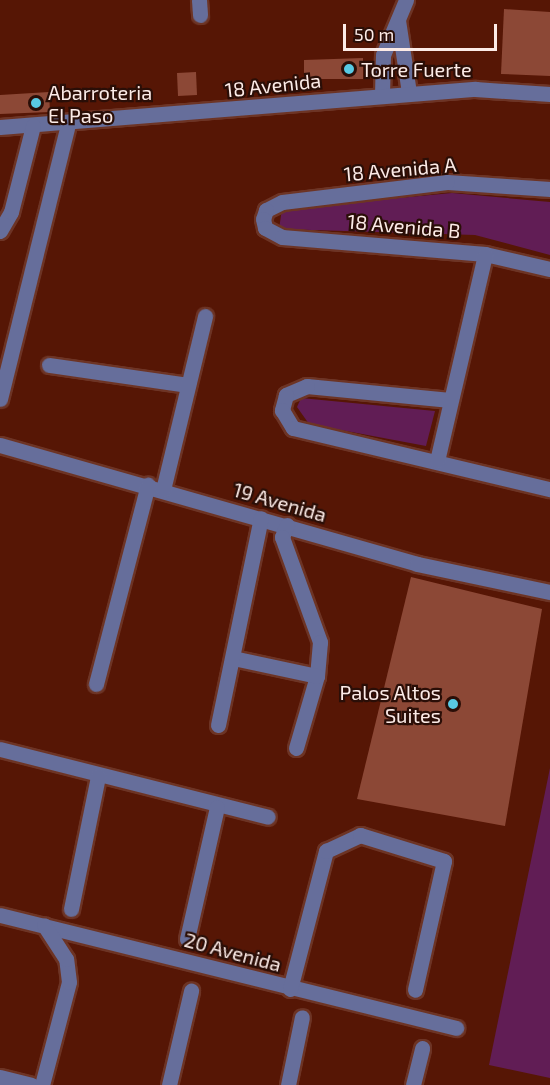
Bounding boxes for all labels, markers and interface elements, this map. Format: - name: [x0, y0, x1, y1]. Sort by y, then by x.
- scale bar: [346, 12, 500, 50]
- text: 50 m: [354, 23, 394, 45]
- place label: Torre Fuerte: [361, 57, 472, 81]
- marker: Torre Fuerte: [342, 62, 356, 76]
- street label: 18 Avenida: [224, 68, 322, 102]
- place label: Abarroteria El Paso: [48, 80, 152, 127]
- marker: Abarroteria El Paso: [29, 96, 43, 110]
- street label: 18 Avenida A: [342, 152, 458, 186]
- street label: 18 Avenida B: [346, 209, 462, 243]
- street label: 19 Avenida: [230, 477, 330, 527]
- place label: Palos Altos Suites: [339, 680, 441, 727]
- marker: Palos Altos Suites: [446, 697, 460, 711]
- street label: 20 Avenida: [182, 927, 284, 977]

